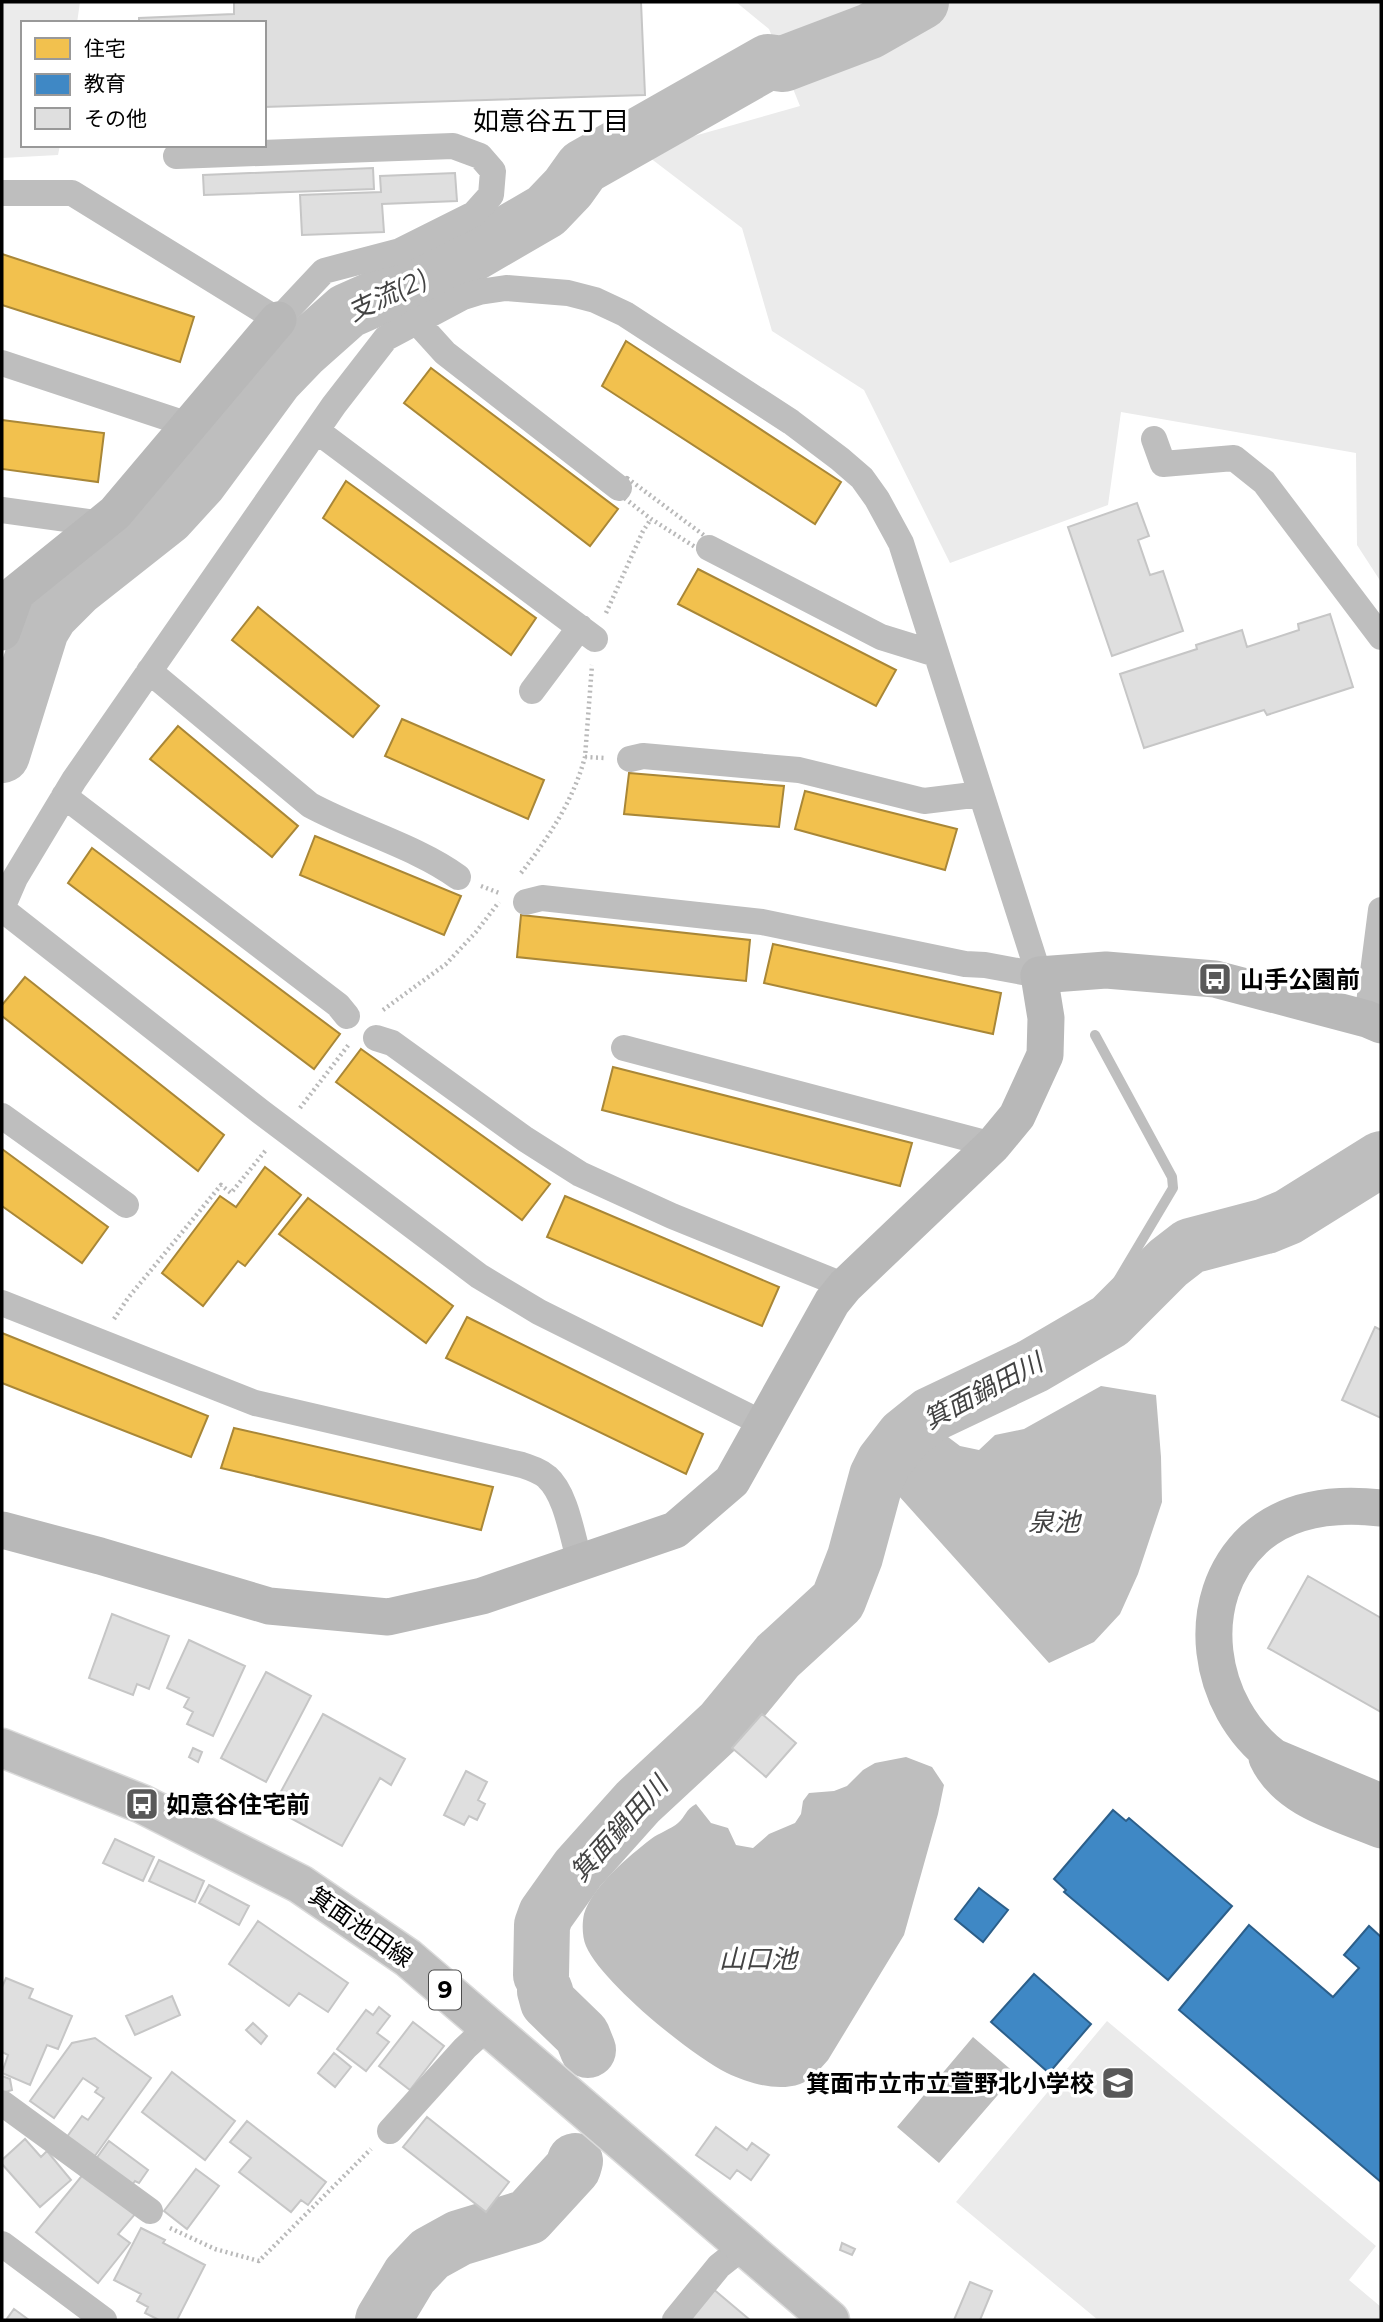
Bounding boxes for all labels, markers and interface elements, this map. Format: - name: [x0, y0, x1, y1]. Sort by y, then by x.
- legend: [21, 21, 266, 147]
- text: 住宅: [84, 36, 126, 61]
- text: 教育: [84, 71, 126, 96]
- district label: 如意谷五丁目: [473, 105, 629, 137]
- text: その他: [84, 106, 147, 131]
- water label: 支流(2): [342, 262, 432, 328]
- bus stop icon: 山手公園前: [1196, 960, 1234, 998]
- place label: 山手公園前: [1240, 965, 1360, 994]
- water label: 箕面鍋田川: [918, 1345, 1051, 1436]
- water label: 泉池: [1028, 1506, 1083, 1538]
- water label: 箕面鍋田川: [564, 1768, 676, 1888]
- bus stop icon: 如意谷住宅前: [123, 1785, 161, 1823]
- place label: 如意谷住宅前: [166, 1790, 310, 1819]
- street label: 箕面池田線: [304, 1881, 418, 1973]
- water label: 山口池: [719, 1943, 800, 1975]
- road number: 9: [429, 1970, 461, 2010]
- school or university icon: 箕面市立市立萱野北小学校: [1099, 2064, 1137, 2102]
- place label: 箕面市立市立萱野北小学校: [806, 2069, 1094, 2098]

